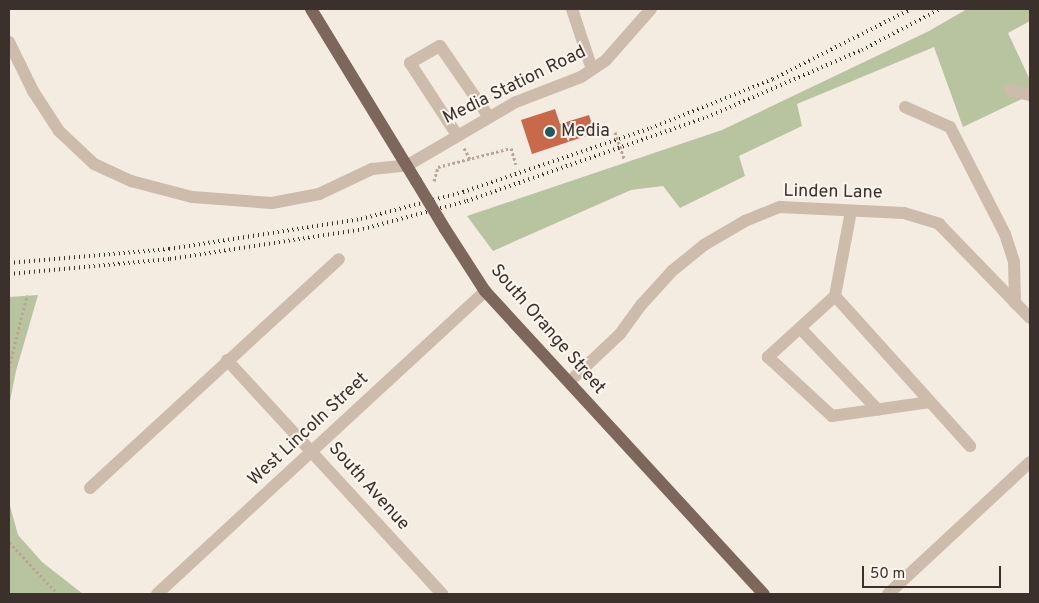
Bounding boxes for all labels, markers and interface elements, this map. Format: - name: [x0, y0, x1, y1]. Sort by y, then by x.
- street label: Media Station Road: [440, 42, 590, 130]
- place label: Media: [561, 121, 610, 143]
- marker: Media: [543, 125, 557, 139]
- street label: Linden Lane: [783, 181, 883, 205]
- street label: South Orange Street: [485, 261, 609, 399]
- street label: West Lincoln Street: [244, 369, 374, 491]
- street label: South Avenue: [323, 438, 413, 536]
- scale bar: [864, 556, 1003, 588]
- text: 50 m: [870, 565, 905, 584]

